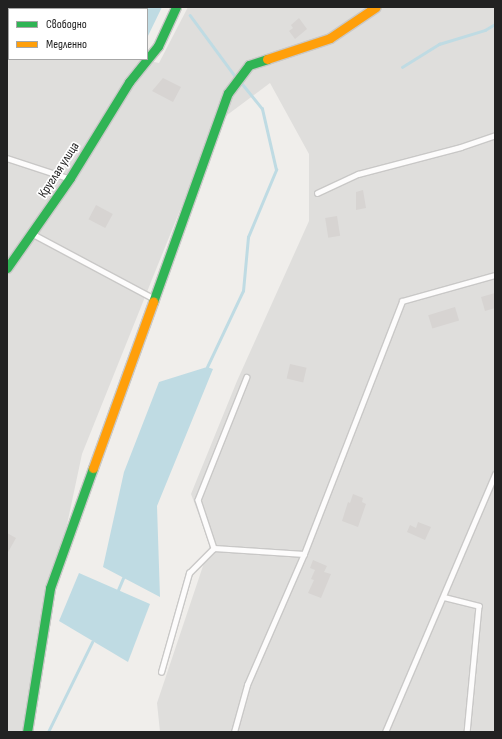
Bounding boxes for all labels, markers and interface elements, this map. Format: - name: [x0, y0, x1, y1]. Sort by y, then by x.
- legend: [8, 8, 148, 60]
- text: Свободно: [46, 17, 87, 32]
- text: Медленно: [46, 37, 87, 52]
- street label: Круглая улица: [35, 139, 83, 201]

